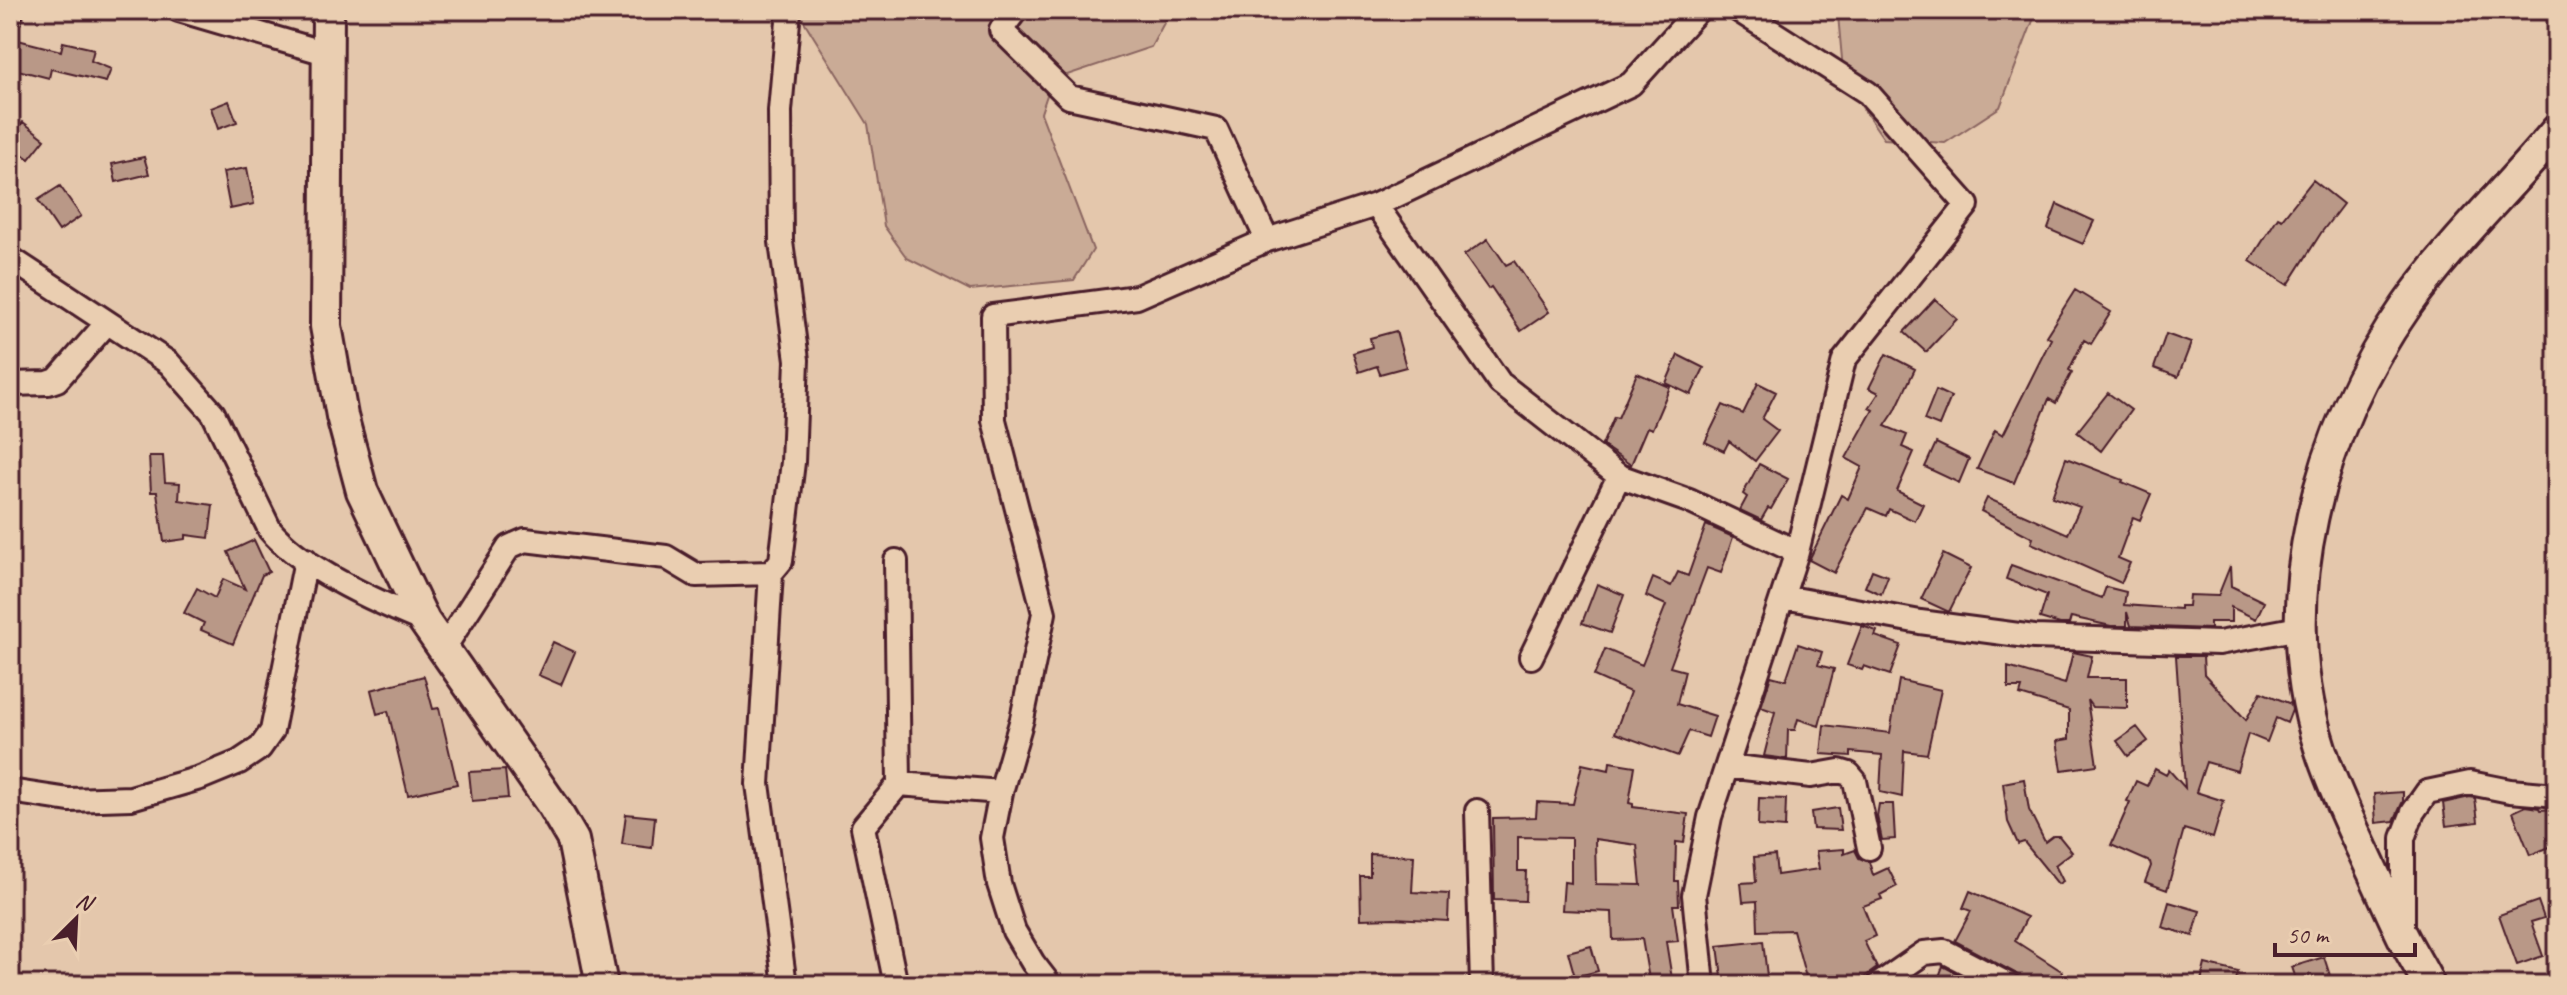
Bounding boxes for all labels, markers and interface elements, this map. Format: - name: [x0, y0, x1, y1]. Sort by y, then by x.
- north arrow: [36, 879, 116, 959]
- text: N: [72, 886, 99, 919]
- scale bar: [2275, 907, 2415, 957]
- text: 50 m: [2287, 920, 2330, 950]

